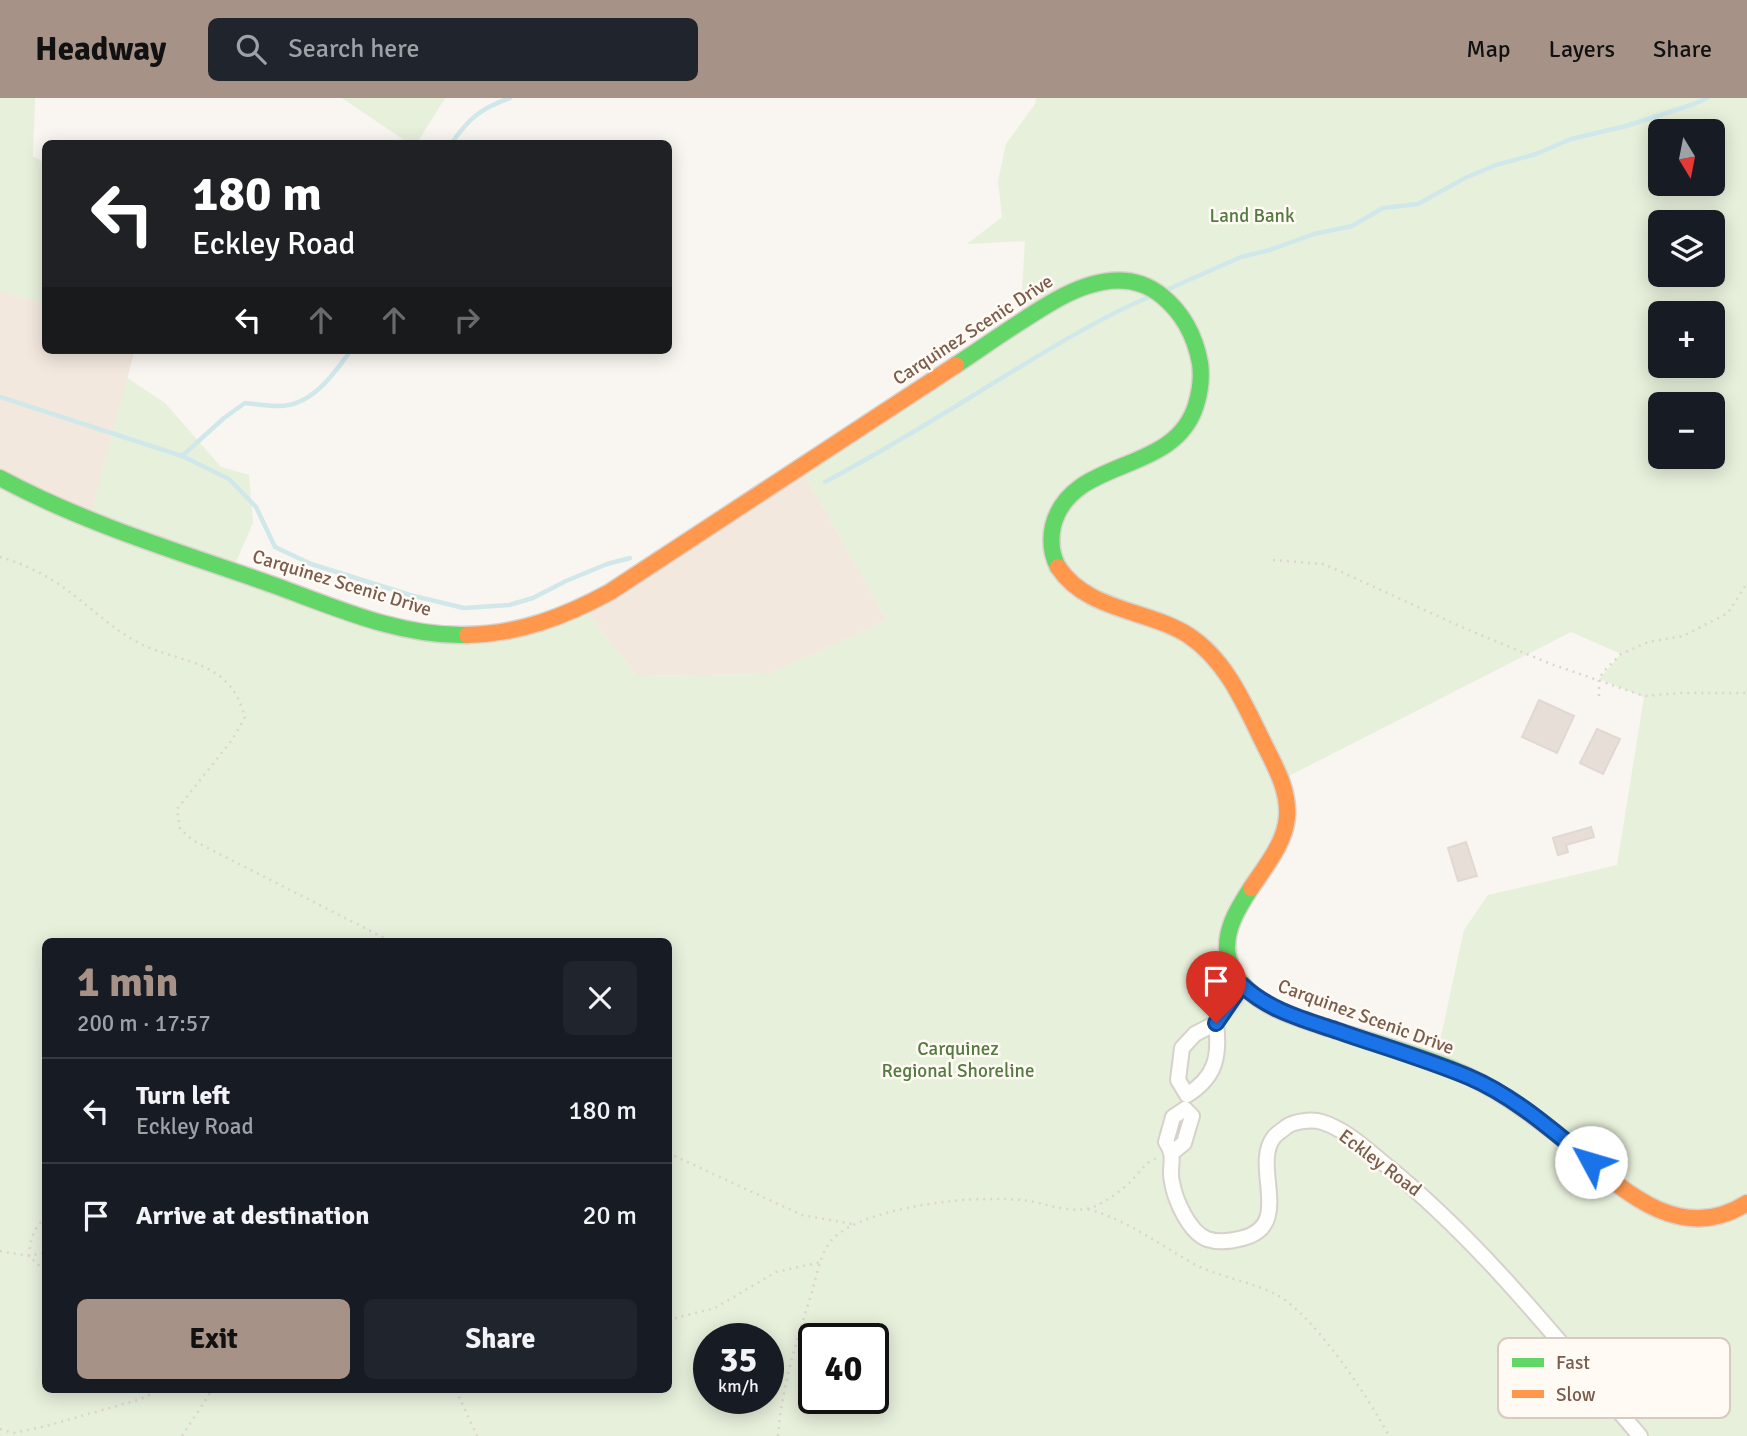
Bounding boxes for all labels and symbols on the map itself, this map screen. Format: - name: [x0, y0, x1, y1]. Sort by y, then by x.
- north arrow: [1648, 119, 1726, 196]
- park label: Land Bank: [1210, 204, 1295, 228]
- street label: Carquinez Scenic Drive: [889, 269, 1057, 391]
- street label: Carquinez Scenic Drive: [250, 544, 434, 622]
- pin: [1186, 951, 1246, 1023]
- street label: Carquinez Scenic Drive: [1275, 974, 1457, 1060]
- park label: Carquinez Regional Shoreline: [882, 1037, 1034, 1083]
- street label: Eckley Road: [1334, 1124, 1426, 1202]
- position arrow: [1554, 1125, 1628, 1199]
- speed limit sign: 40: [798, 1323, 889, 1414]
- legend: [1498, 1338, 1730, 1418]
- text: Fast: [1556, 1351, 1590, 1375]
- text: Slow: [1556, 1383, 1596, 1407]

